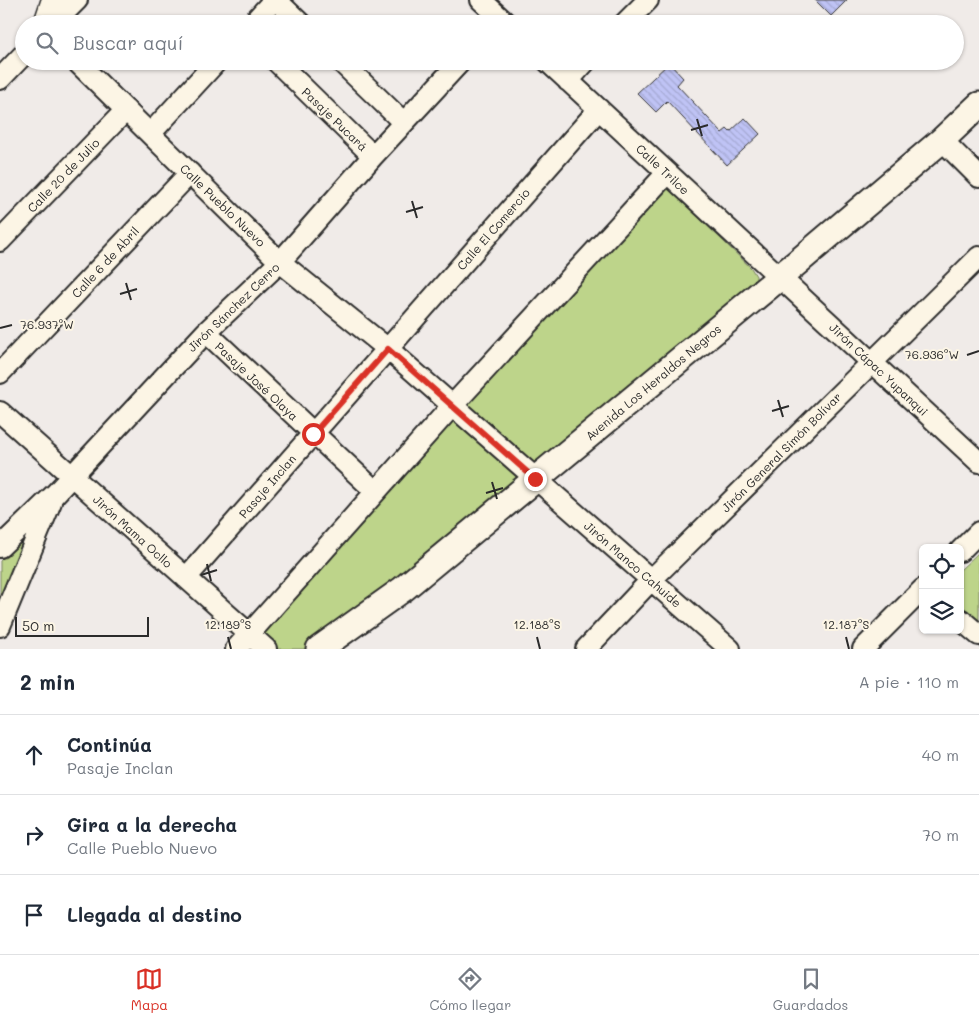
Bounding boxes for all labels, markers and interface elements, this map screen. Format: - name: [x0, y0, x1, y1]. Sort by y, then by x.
- search box: [15, 15, 964, 70]
- icon: search: [33, 29, 61, 57]
- text: Buscar aquí: [73, 30, 183, 55]
- street label: Pasaje Pucará: [299, 84, 371, 154]
- street label: Calle 20 de Julio: [24, 135, 102, 215]
- street label: Calle Trilce: [633, 140, 693, 198]
- street label: Calle Pueblo Nuevo: [177, 160, 269, 250]
- street label: Calle El Comercio: [453, 185, 533, 273]
- street label: Calle 6 de Abril: [68, 223, 142, 301]
- street label: Jirón Sánchez Cerro: [184, 259, 282, 355]
- text: 76.937°W: [20, 316, 74, 332]
- street label: Jirón Cápac Yupanqui: [826, 319, 932, 419]
- street label: Avenida Los Heraldos Negros: [582, 320, 724, 444]
- street label: Pasaje José Olaya: [212, 338, 302, 424]
- text: 76.936°W: [905, 346, 959, 362]
- street label: Jirón General Simón Bolívar: [718, 389, 844, 515]
- route start: [302, 423, 325, 446]
- street label: Pasaje Inclan: [235, 451, 299, 521]
- route end: [524, 468, 547, 491]
- street label: Jirón Mama Ocllo: [90, 491, 176, 571]
- street label: Jirón Manco Cahuide: [581, 517, 685, 611]
- map controls: [919, 544, 964, 634]
- button: locate: [919, 544, 964, 589]
- button: layers: [919, 589, 964, 634]
- scale bar: [15, 614, 149, 637]
- text: 50 m: [22, 616, 54, 635]
- text: 12.189°S: [205, 616, 252, 632]
- text: 12.188°S: [514, 616, 561, 632]
- text: 12.187°S: [823, 616, 869, 632]
- text: 2 min: [20, 668, 75, 695]
- text: A pie · 110 m: [859, 671, 959, 692]
- text: Continúa: [67, 732, 152, 757]
- icon: ahead: [20, 741, 48, 769]
- text: 40 m: [922, 744, 959, 765]
- text: Pasaje Inclan: [67, 757, 173, 778]
- text: Gira a la derecha: [67, 812, 237, 837]
- icon: right: [20, 821, 48, 849]
- text: 70 m: [922, 824, 959, 845]
- text: Calle Pueblo Nuevo: [67, 837, 217, 858]
- icon: arrive: [20, 901, 48, 929]
- text: Llegada al destino: [67, 902, 242, 927]
- tab: Mapa: [131, 965, 168, 1014]
- tab: Cómo llegar: [430, 965, 511, 1014]
- tab: Guardados: [773, 965, 848, 1014]

